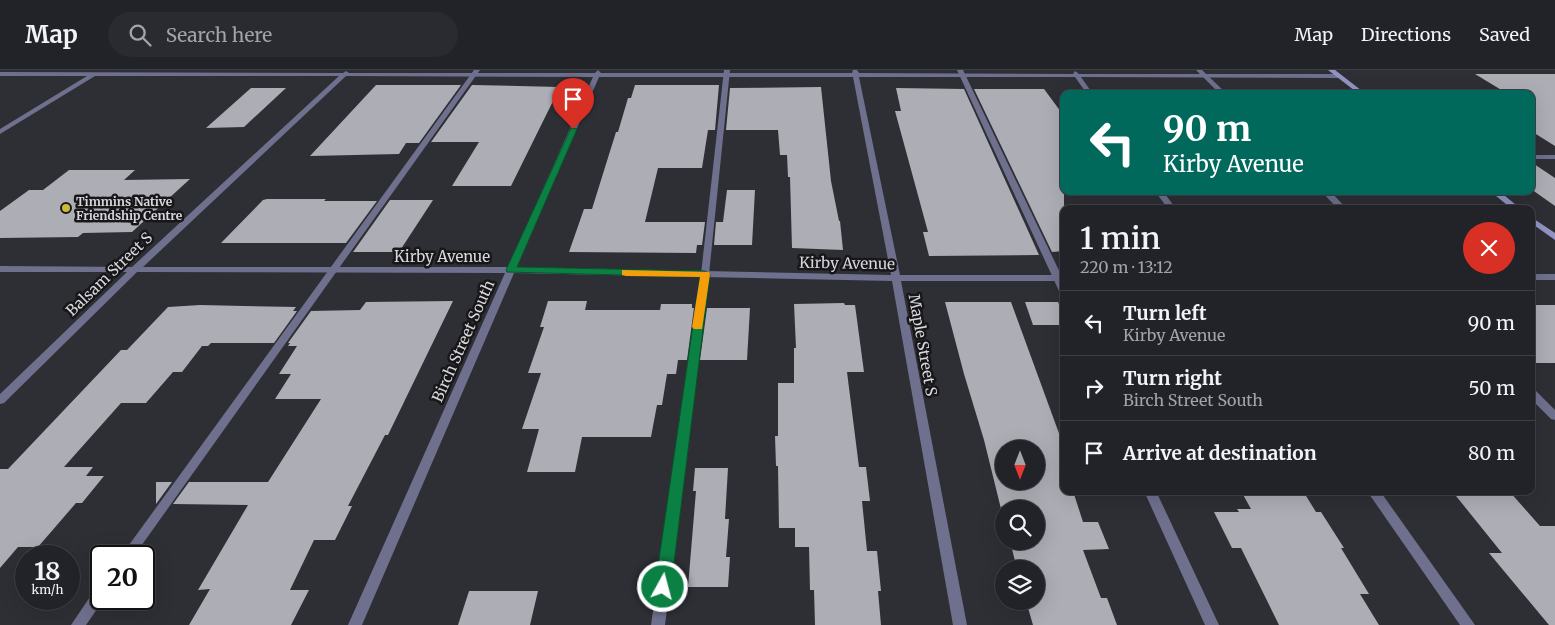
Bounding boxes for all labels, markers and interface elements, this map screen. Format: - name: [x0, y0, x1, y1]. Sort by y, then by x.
- search box: [108, 12, 458, 57]
- text: Map: [25, 19, 78, 50]
- icon: search: [126, 21, 154, 49]
- text: Search here: [166, 23, 272, 47]
- text: Map: [1295, 23, 1333, 46]
- text: Directions: [1361, 23, 1451, 46]
- text: Saved: [1479, 23, 1530, 46]
- pin: [552, 78, 594, 129]
- icon: arrive: [559, 85, 587, 113]
- text: 90 m: [1163, 107, 1251, 151]
- icon: left: [1080, 110, 1145, 175]
- text: Kirby Avenue: [1163, 150, 1304, 178]
- place label: Timmins Native Friendship Centre: [76, 194, 183, 223]
- marker: Timmins Native Friendship Centre: [60, 202, 72, 214]
- text: 1 min: [1080, 219, 1161, 257]
- button: close: [1463, 222, 1515, 274]
- street label: Balsam Street S: [62, 228, 156, 320]
- street label: Kirby Avenue: [394, 247, 490, 266]
- street label: Kirby Avenue: [799, 253, 895, 273]
- text: 220 m · 13:12: [1080, 257, 1173, 277]
- street label: Birch Street South: [428, 277, 498, 405]
- street label: Maple Street S: [905, 293, 941, 398]
- text: Turn left: [1123, 301, 1207, 325]
- icon: left: [1080, 309, 1108, 337]
- text: 90 m: [1468, 311, 1515, 335]
- text: Kirby Avenue: [1123, 325, 1225, 345]
- text: Turn right: [1123, 366, 1222, 390]
- icon: right: [1080, 374, 1108, 402]
- text: 50 m: [1469, 376, 1515, 400]
- text: Birch Street South: [1123, 390, 1263, 410]
- icon: arrive: [1080, 439, 1108, 467]
- north arrow: [995, 440, 1045, 490]
- map controls: [995, 440, 1045, 610]
- text: Arrive at destination: [1123, 441, 1317, 465]
- text: 80 m: [1468, 441, 1515, 465]
- button: search: [995, 500, 1045, 550]
- speed limit sign: 20: [90, 545, 155, 610]
- text: 18: [34, 555, 61, 587]
- position arrow: [636, 560, 688, 612]
- button: layers: [995, 560, 1045, 610]
- text: km/h: [32, 582, 63, 597]

